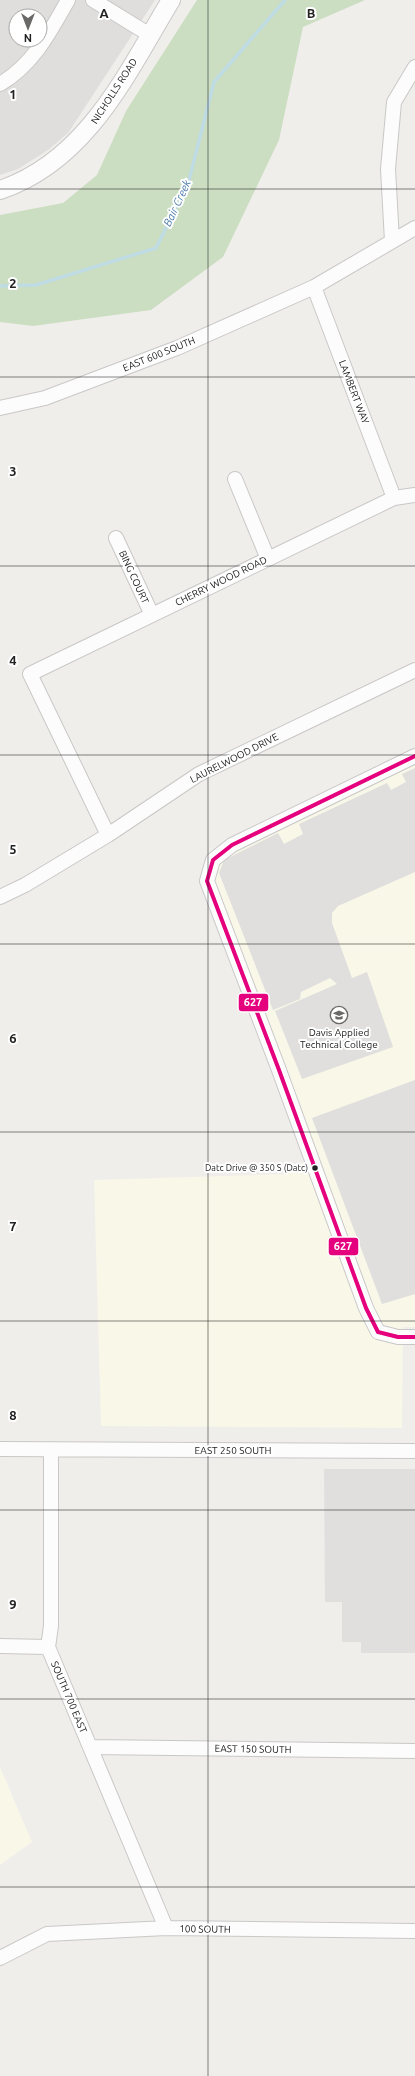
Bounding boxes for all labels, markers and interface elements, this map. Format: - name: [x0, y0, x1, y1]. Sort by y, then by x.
- text: A: [99, 6, 109, 20]
- text: B: [307, 6, 316, 20]
- north arrow: [8, 8, 48, 48]
- text: N: [24, 32, 32, 44]
- street label: NICHOLLS ROAD: [89, 56, 139, 126]
- text: 1: [9, 87, 17, 101]
- water label: Bair Creek: [161, 177, 193, 228]
- text: 2: [9, 276, 17, 290]
- street label: EAST 600 SOUTH: [121, 334, 197, 374]
- street label: LAMBERT WAY: [337, 359, 371, 426]
- text: 3: [9, 464, 17, 478]
- street label: BING COURT: [117, 549, 151, 606]
- street label: CHERRY WOOD ROAD: [173, 554, 269, 608]
- text: 4: [9, 653, 17, 667]
- street label: LAURELWOOD DRIVE: [188, 731, 280, 785]
- text: 5: [9, 842, 17, 856]
- line badge: 627: [238, 993, 269, 1012]
- text: 627: [244, 996, 262, 1008]
- school or university icon: Davis Applied Technical College: [329, 1005, 349, 1025]
- place label: Davis Applied Technical College: [300, 1027, 378, 1050]
- text: 6: [9, 1031, 17, 1045]
- place label: Datc Drive @ 350 S (Datc): [205, 1163, 308, 1173]
- marker: Datc Drive @ 350 S (Datc): [310, 1163, 320, 1173]
- text: 7: [9, 1219, 17, 1233]
- line badge: 627: [328, 1237, 359, 1256]
- text: 627: [334, 1240, 352, 1252]
- text: 8: [9, 1408, 17, 1422]
- street label: EAST 250 SOUTH: [194, 1445, 272, 1456]
- text: 9: [9, 1597, 17, 1611]
- street label: SOUTH 700 EAST: [49, 1659, 89, 1735]
- street label: EAST 150 SOUTH: [214, 1743, 292, 1755]
- street label: 100 SOUTH: [179, 1923, 231, 1935]

